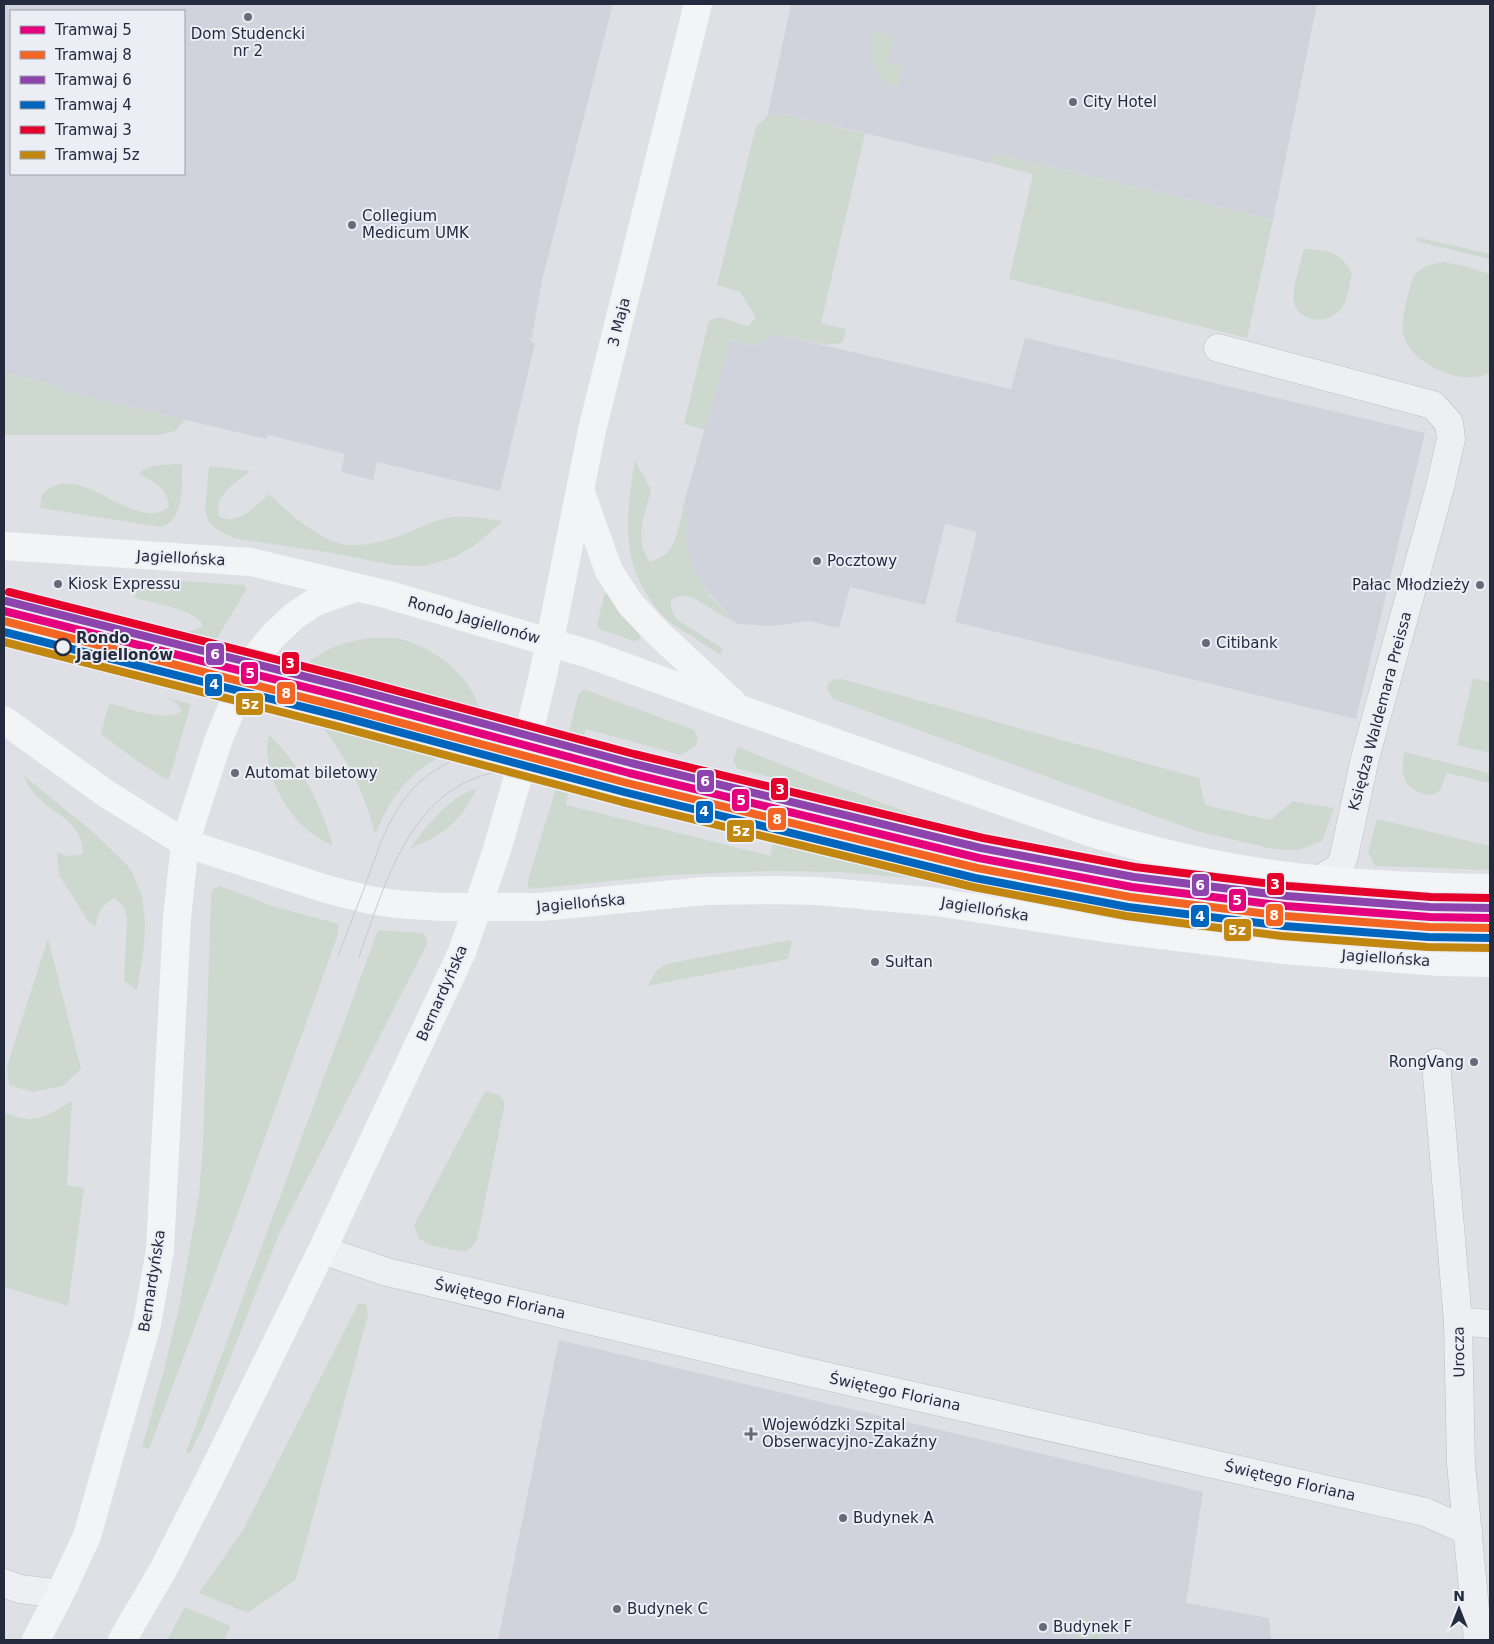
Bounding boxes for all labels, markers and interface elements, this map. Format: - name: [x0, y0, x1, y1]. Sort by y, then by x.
- legend: [10, 10, 185, 175]
- marker: Dom Studencki nr 2: [242, 11, 254, 23]
- text: Tramwaj 5: [54, 21, 132, 39]
- place label: Dom Studencki nr 2: [191, 25, 305, 60]
- text: Tramwaj 8: [54, 46, 132, 64]
- text: Tramwaj 6: [54, 71, 132, 89]
- place label: City Hotel: [1083, 93, 1157, 111]
- text: Tramwaj 4: [54, 96, 132, 114]
- marker: City Hotel: [1067, 96, 1079, 108]
- text: Tramwaj 3: [54, 121, 132, 139]
- text: Tramwaj 5z: [54, 146, 140, 164]
- place label: Collegium Medicum UMK: [362, 207, 470, 242]
- marker: Collegium Medicum UMK: [346, 219, 358, 231]
- street label: 3 Maja: [604, 296, 634, 348]
- street label: Jagiellońska: [135, 547, 226, 569]
- place label: Pocztowy: [827, 552, 897, 570]
- marker: Pocztowy: [811, 555, 823, 567]
- place label: Kiosk Expressu: [68, 575, 181, 593]
- place label: Pałac Młodzieży: [1352, 576, 1470, 594]
- marker: Kiosk Expressu: [52, 578, 64, 590]
- marker: Pałac Młodzieży: [1474, 579, 1486, 591]
- street label: Rondo Jagiellonów: [406, 592, 542, 648]
- street label: Księdza Waldemara Preissa: [1345, 610, 1415, 812]
- place label: Rondo Jagiellonów: [75, 629, 173, 664]
- place label: Citibank: [1216, 634, 1278, 652]
- marker: Citibank: [1200, 637, 1212, 649]
- marker: Rondo Jagiellonów: [54, 638, 72, 656]
- line badge: 6: [205, 642, 225, 666]
- text: 6: [210, 646, 220, 662]
- line badge: 3: [281, 651, 300, 675]
- text: 3: [285, 655, 295, 671]
- line badge: 5: [240, 661, 259, 685]
- text: 5: [245, 665, 255, 681]
- line badge: 4: [204, 673, 223, 697]
- text: 4: [209, 676, 219, 692]
- line badge: 8: [276, 681, 296, 705]
- text: 8: [281, 685, 291, 701]
- line badge: 5z: [235, 692, 264, 716]
- text: 5z: [241, 696, 259, 712]
- place label: Automat biletowy: [245, 764, 378, 782]
- marker: Automat biletowy: [229, 767, 241, 779]
- line badge: 6: [696, 769, 715, 793]
- text: 6: [700, 773, 710, 789]
- line badge: 3: [770, 777, 789, 801]
- text: 3: [775, 781, 785, 797]
- line badge: 5: [731, 788, 750, 812]
- text: 5: [736, 792, 746, 808]
- line badge: 4: [695, 800, 714, 824]
- text: 4: [699, 803, 709, 819]
- line badge: 8: [767, 807, 787, 831]
- text: 8: [772, 811, 782, 827]
- line badge: 5z: [726, 819, 755, 843]
- text: 5z: [732, 823, 750, 839]
- line badge: 3: [1266, 872, 1285, 896]
- line badge: 6: [1191, 873, 1210, 897]
- text: 3: [1270, 876, 1280, 892]
- text: 6: [1195, 877, 1205, 893]
- line badge: 5: [1228, 888, 1247, 912]
- street label: Jagiellońska: [535, 890, 626, 916]
- text: 5: [1232, 892, 1242, 908]
- street label: Jagiellońska: [939, 893, 1030, 925]
- line badge: 8: [1265, 903, 1284, 927]
- line badge: 4: [1190, 904, 1210, 928]
- text: 8: [1269, 907, 1279, 923]
- text: 4: [1195, 908, 1205, 924]
- line badge: 5z: [1223, 918, 1252, 942]
- text: 5z: [1228, 922, 1246, 938]
- street label: Bernardyńska: [413, 942, 471, 1044]
- street label: Jagiellońska: [1340, 946, 1431, 970]
- place label: Sułtan: [885, 953, 933, 971]
- marker: Sułtan: [869, 956, 881, 968]
- place label: RongVang: [1389, 1053, 1464, 1071]
- marker: RongVang: [1468, 1056, 1480, 1068]
- street label: Bernardyńska: [135, 1229, 169, 1333]
- street label: Świętego Floriana: [433, 1274, 568, 1323]
- street label: Urocza: [1450, 1326, 1468, 1378]
- street label: Świętego Floriana: [828, 1368, 963, 1415]
- place label: Wojewódzki Szpital Obserwacyjno-Zakaźny: [762, 1416, 937, 1451]
- marker: Wojewódzki Szpital Obserwacyjno-Zakaźny: [744, 1427, 758, 1441]
- street label: Świętego Floriana: [1223, 1456, 1358, 1505]
- place label: Budynek A: [853, 1509, 934, 1527]
- marker: Budynek A: [837, 1512, 849, 1524]
- north arrow: [1434, 1584, 1484, 1634]
- text: N: [1453, 1588, 1465, 1604]
- place label: Budynek C: [627, 1600, 708, 1618]
- marker: Budynek C: [611, 1603, 623, 1615]
- place label: Budynek F: [1053, 1618, 1132, 1636]
- marker: Budynek F: [1037, 1621, 1049, 1633]

